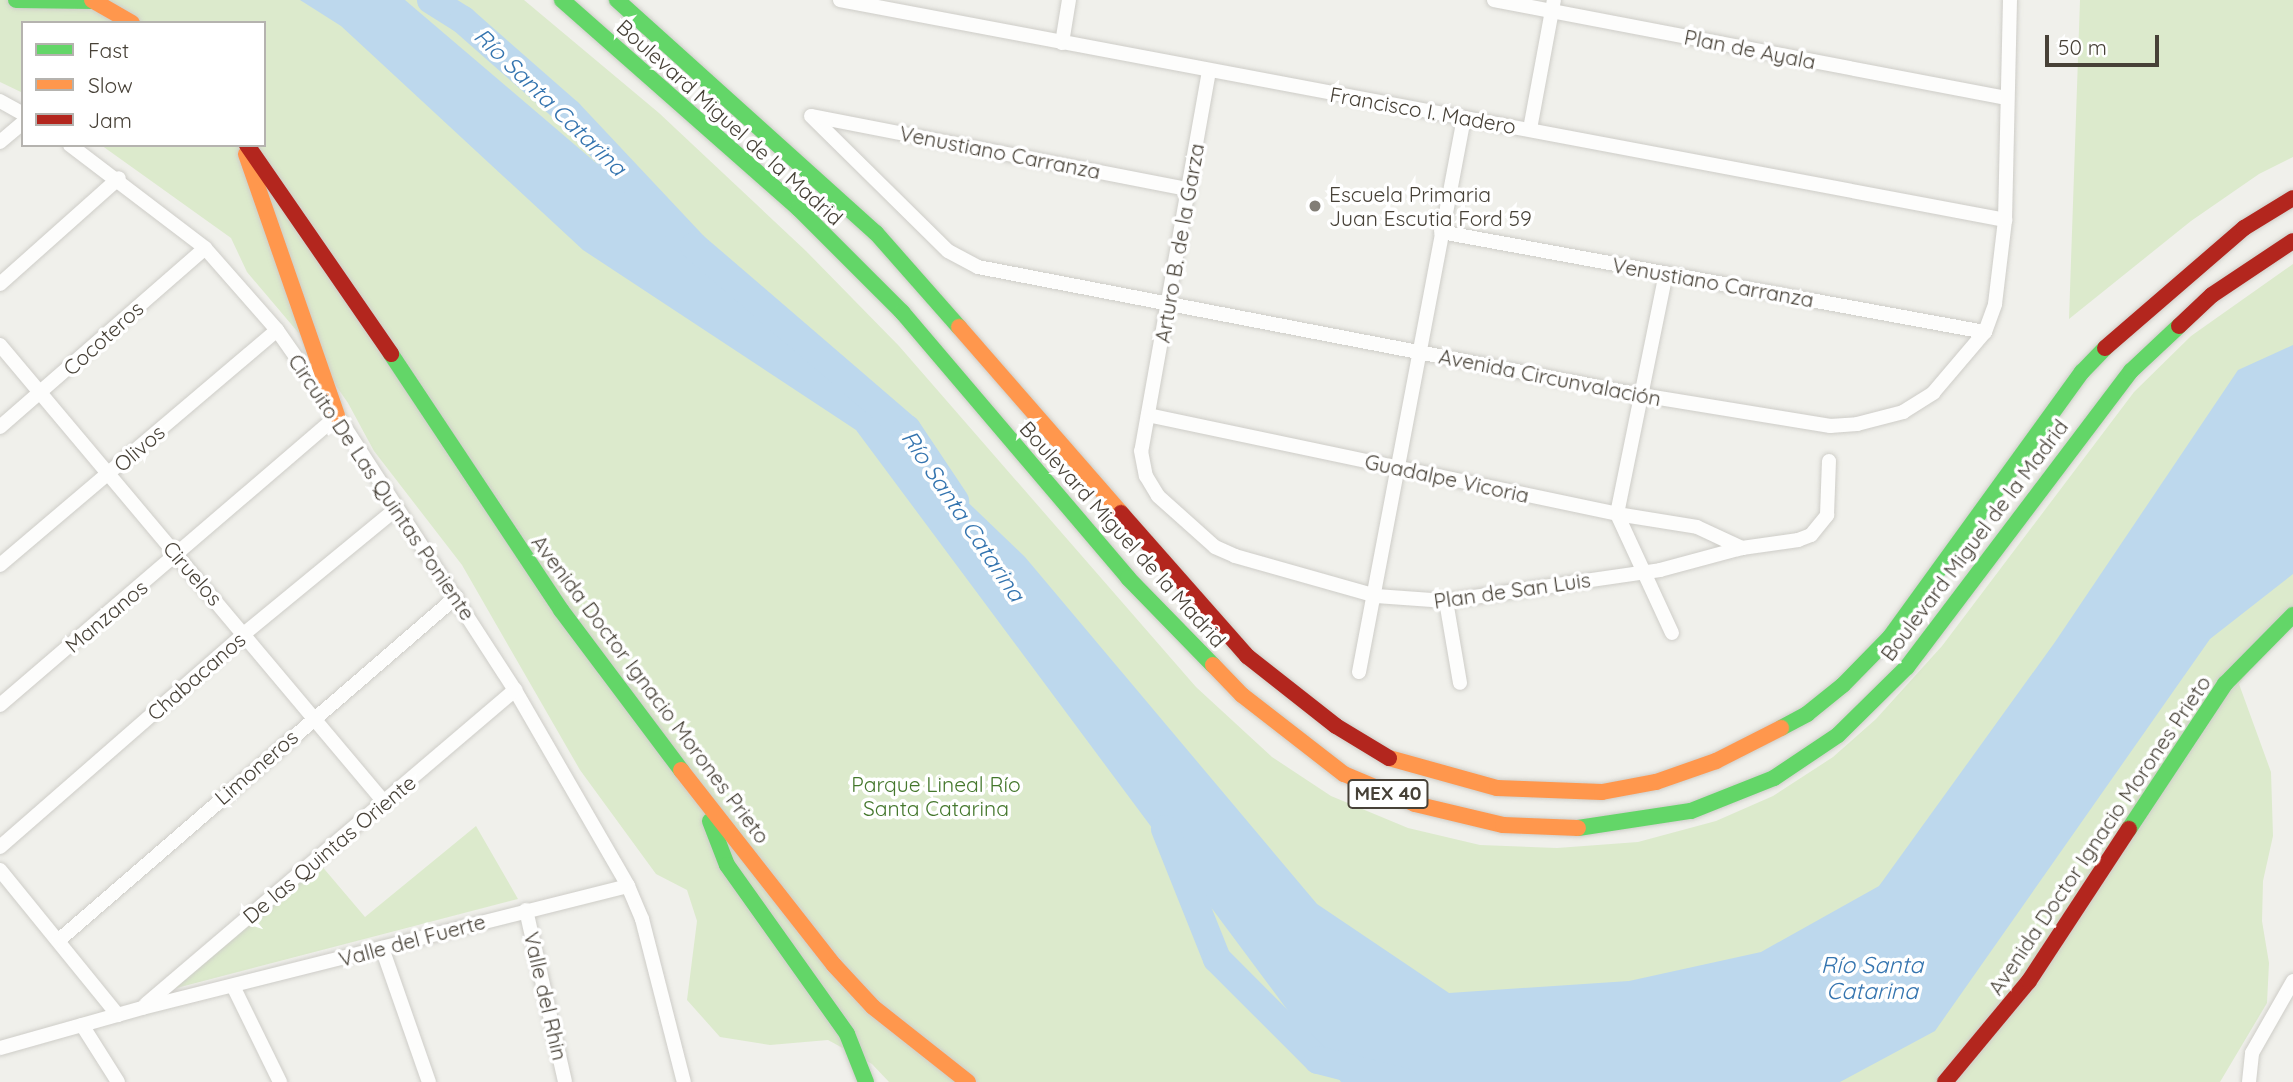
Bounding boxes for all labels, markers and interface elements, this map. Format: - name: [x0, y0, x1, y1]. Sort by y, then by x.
- street label: Boulevard Miguel de la Madrid: [612, 14, 848, 230]
- legend: [21, 21, 266, 147]
- scale bar: [2048, 21, 2162, 65]
- water label: Río Santa Catarina: [468, 22, 632, 182]
- street label: Plan de Ayala: [1682, 24, 1818, 74]
- text: 50 m: [2058, 34, 2107, 60]
- text: Fast: [88, 37, 129, 63]
- text: Slow: [88, 72, 133, 98]
- street label: Francisco I. Madero: [1328, 81, 1518, 139]
- text: Jam: [88, 107, 132, 133]
- street label: Venustiano Carranza: [897, 120, 1103, 184]
- street label: Arturo B. de la Garza: [1149, 141, 1209, 345]
- place label: Escuela Primaria Juan Escutia Ford 59: [1329, 181, 1532, 231]
- marker: Escuela Primaria Juan Escutia Ford 59: [1307, 198, 1323, 214]
- street label: Venustiano Carranza: [1610, 252, 1816, 312]
- street label: Cocoteros: [58, 296, 148, 380]
- street label: Avenida Circunvalación: [1437, 343, 1663, 411]
- street label: Circuito De Las Quintas Poniente: [283, 349, 481, 625]
- street label: Boulevard Miguel de la Madrid: [1875, 414, 2073, 666]
- street label: Boulevard Miguel de la Madrid: [1015, 416, 1231, 652]
- street label: Olivos: [108, 419, 170, 477]
- water label: Río Santa Catarina: [896, 425, 1030, 607]
- street label: Guadalpe Vicoria: [1363, 448, 1531, 508]
- street label: Avenida Doctor Ignacio Morones Prieto: [527, 530, 775, 848]
- street label: Ciruelos: [158, 536, 228, 610]
- street label: Plan de San Luis: [1432, 567, 1592, 613]
- street label: Manzanos: [60, 574, 152, 658]
- street label: Chabacanos: [142, 626, 250, 726]
- street label: Avenida Doctor Ignacio Morones Prieto: [1982, 671, 2216, 999]
- street label: Limoneros: [209, 724, 303, 810]
- street label: De las Quintas Oriente: [237, 769, 421, 929]
- park label: Parque Lineal Río Santa Catarina: [851, 771, 1021, 821]
- road number: MEX 40: [1346, 778, 1430, 810]
- street label: Valle del Fuerte: [336, 908, 488, 972]
- street label: Valle del Rhin: [519, 929, 573, 1063]
- water label: Río Santa Catarina: [1821, 951, 1923, 1005]

